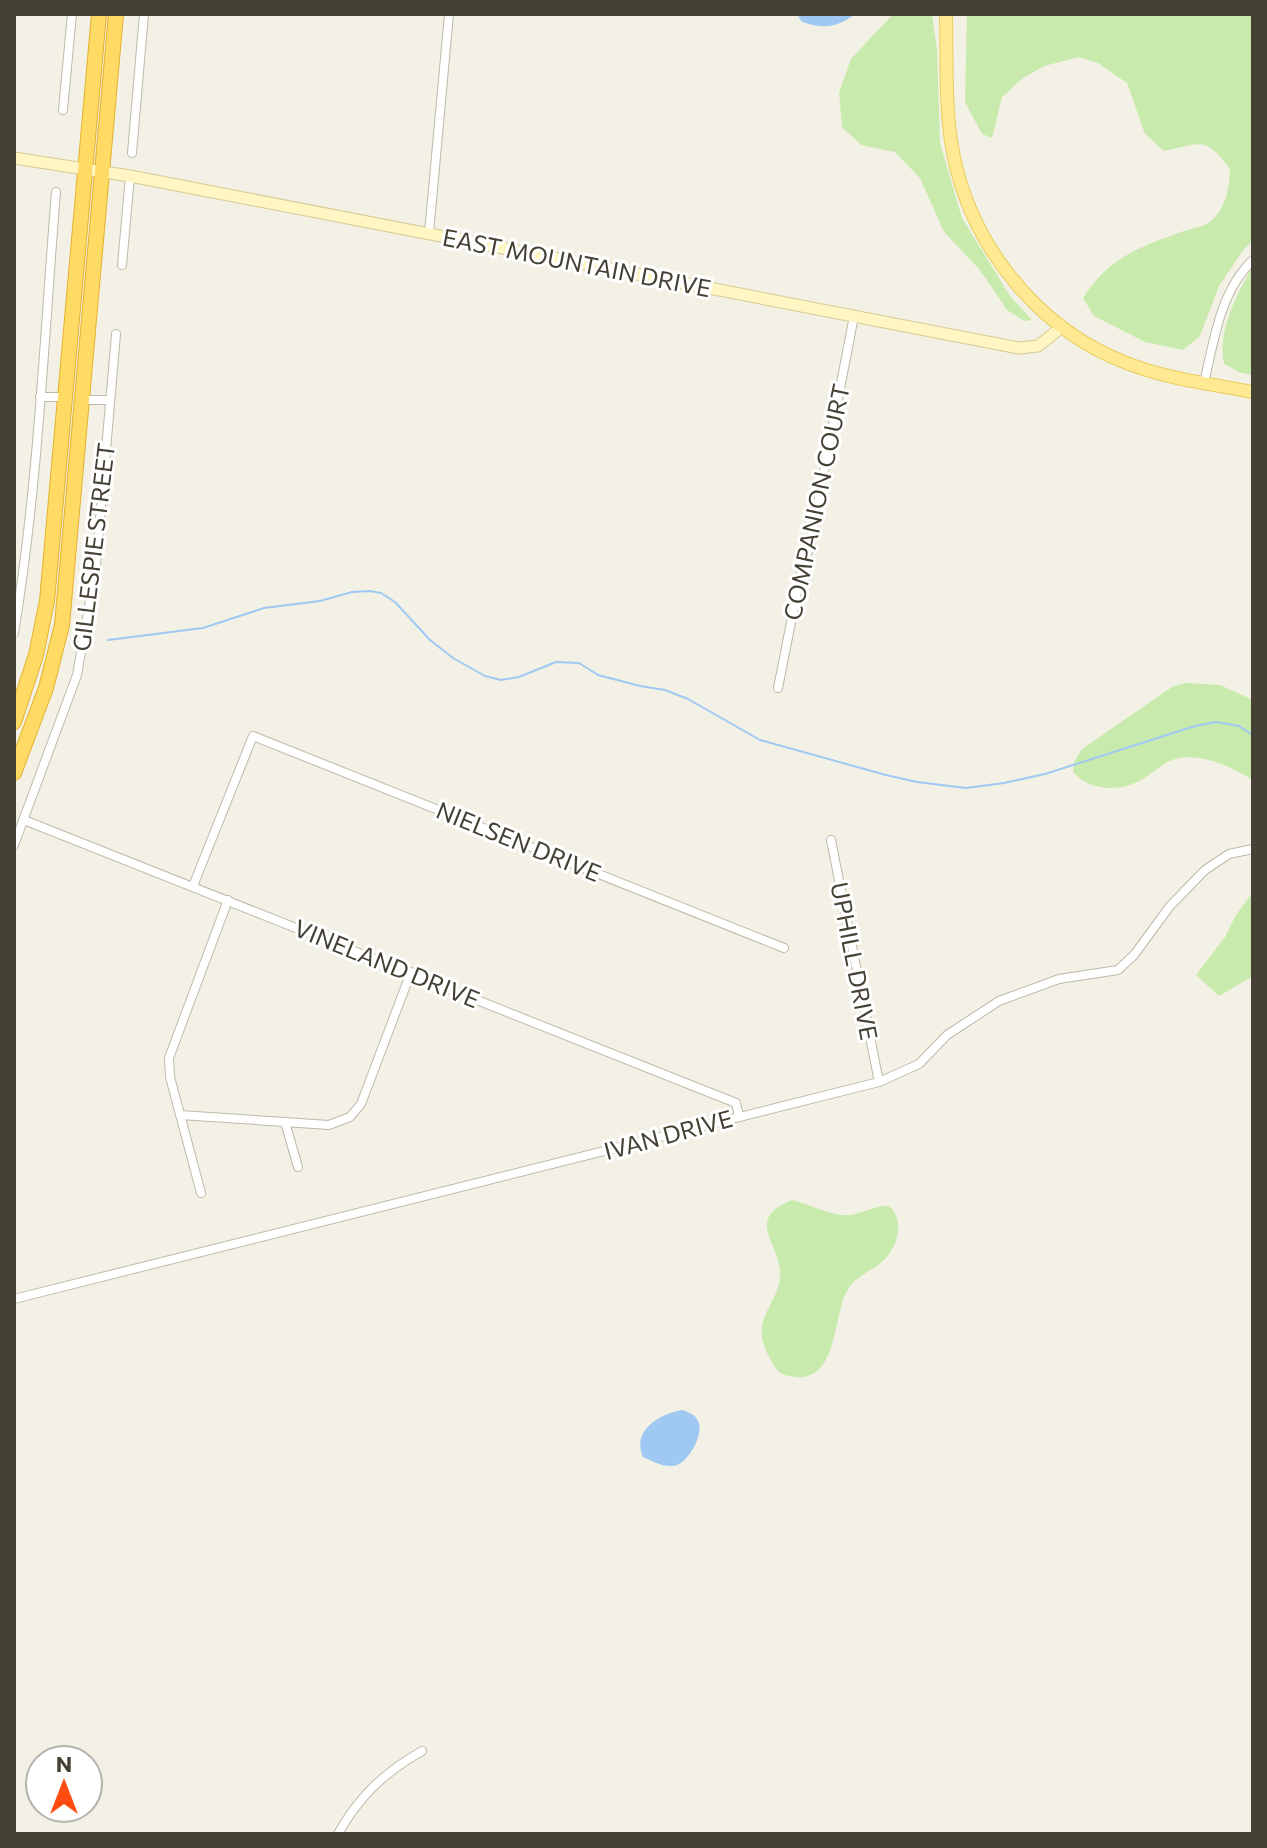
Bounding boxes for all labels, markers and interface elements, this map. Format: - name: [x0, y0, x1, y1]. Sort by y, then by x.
- street label: EAST MOUNTAIN DRIVE: [440, 222, 714, 302]
- street label: COMPANION COURT: [777, 381, 855, 623]
- street label: GILLESPIE STREET: [66, 441, 120, 653]
- street label: NIELSEN DRIVE: [432, 795, 606, 887]
- street label: UPHILL DRIVE: [825, 879, 885, 1043]
- street label: VINELAND DRIVE: [290, 913, 484, 1013]
- street label: IVAN DRIVE: [601, 1103, 735, 1165]
- north arrow: [24, 1744, 104, 1824]
- text: N: [56, 1750, 72, 1777]

